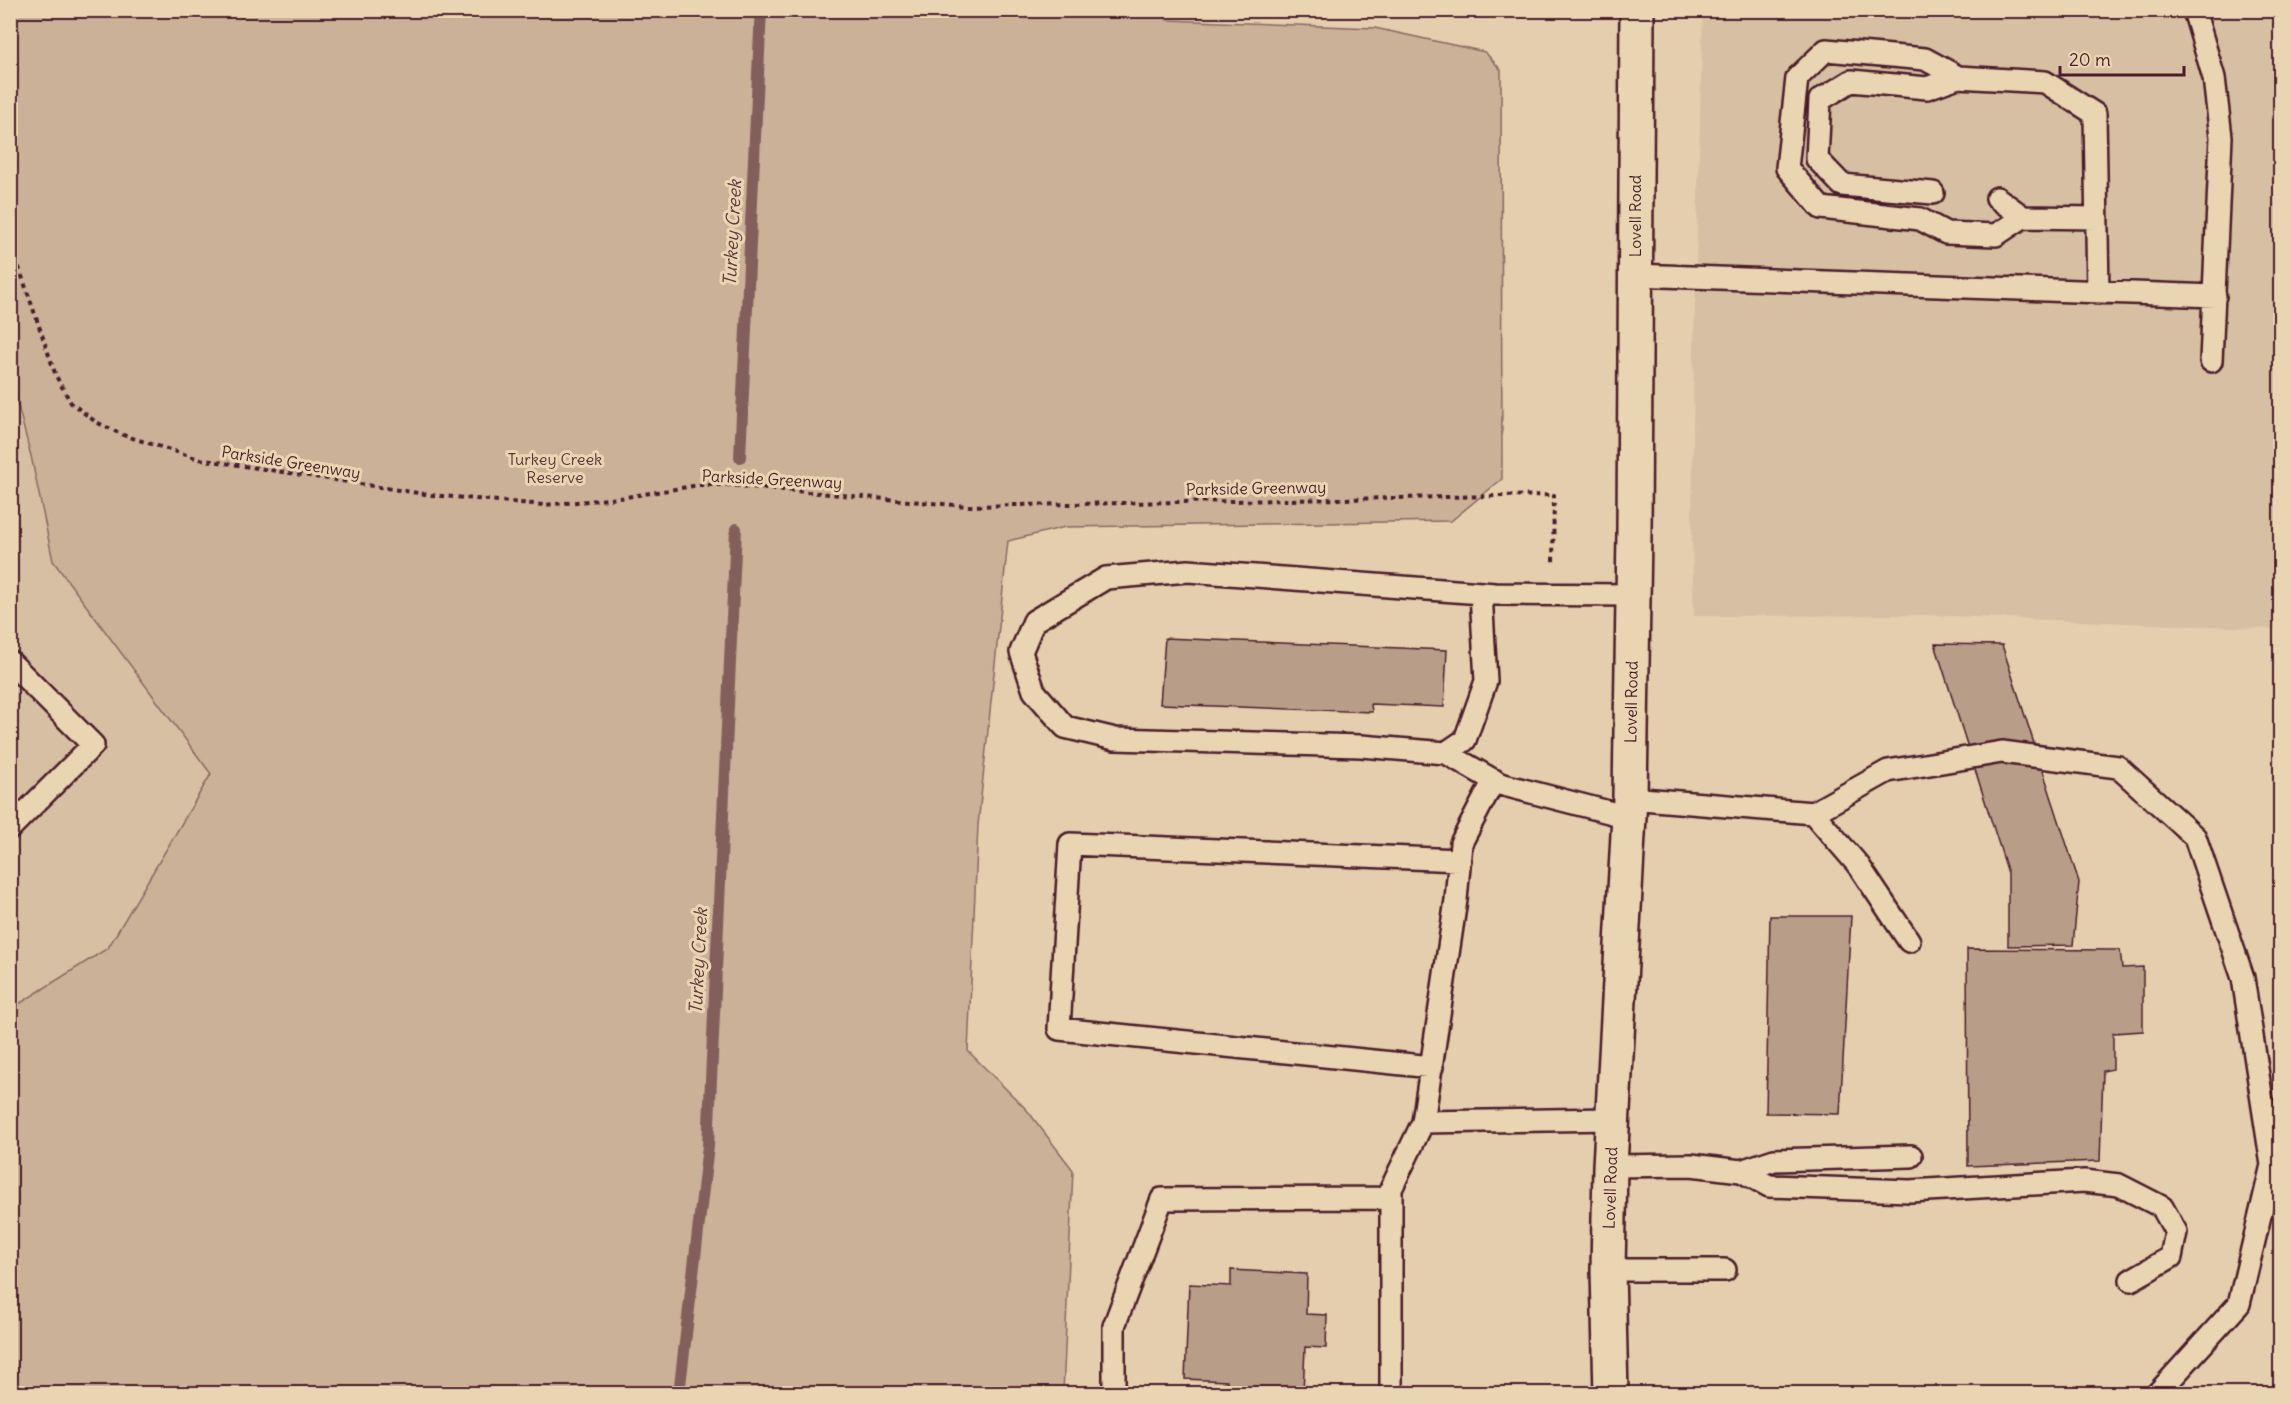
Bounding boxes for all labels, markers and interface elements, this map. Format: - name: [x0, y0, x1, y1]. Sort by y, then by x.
- scale bar: [2060, 39, 2184, 77]
- text: 20 m: [2069, 48, 2111, 71]
- street label: Lovell Road: [1625, 175, 1645, 257]
- water label: Turkey Creek: [718, 177, 746, 287]
- street label: Parkside Greenway: [220, 441, 362, 483]
- park label: Turkey Creek Reserve: [508, 449, 602, 487]
- street label: Parkside Greenway: [701, 465, 843, 493]
- street label: Parkside Greenway: [1186, 477, 1326, 499]
- street label: Lovell Road: [1620, 661, 1642, 743]
- water label: Turkey Creek: [684, 905, 712, 1015]
- street label: Lovell Road: [1599, 1146, 1621, 1230]

